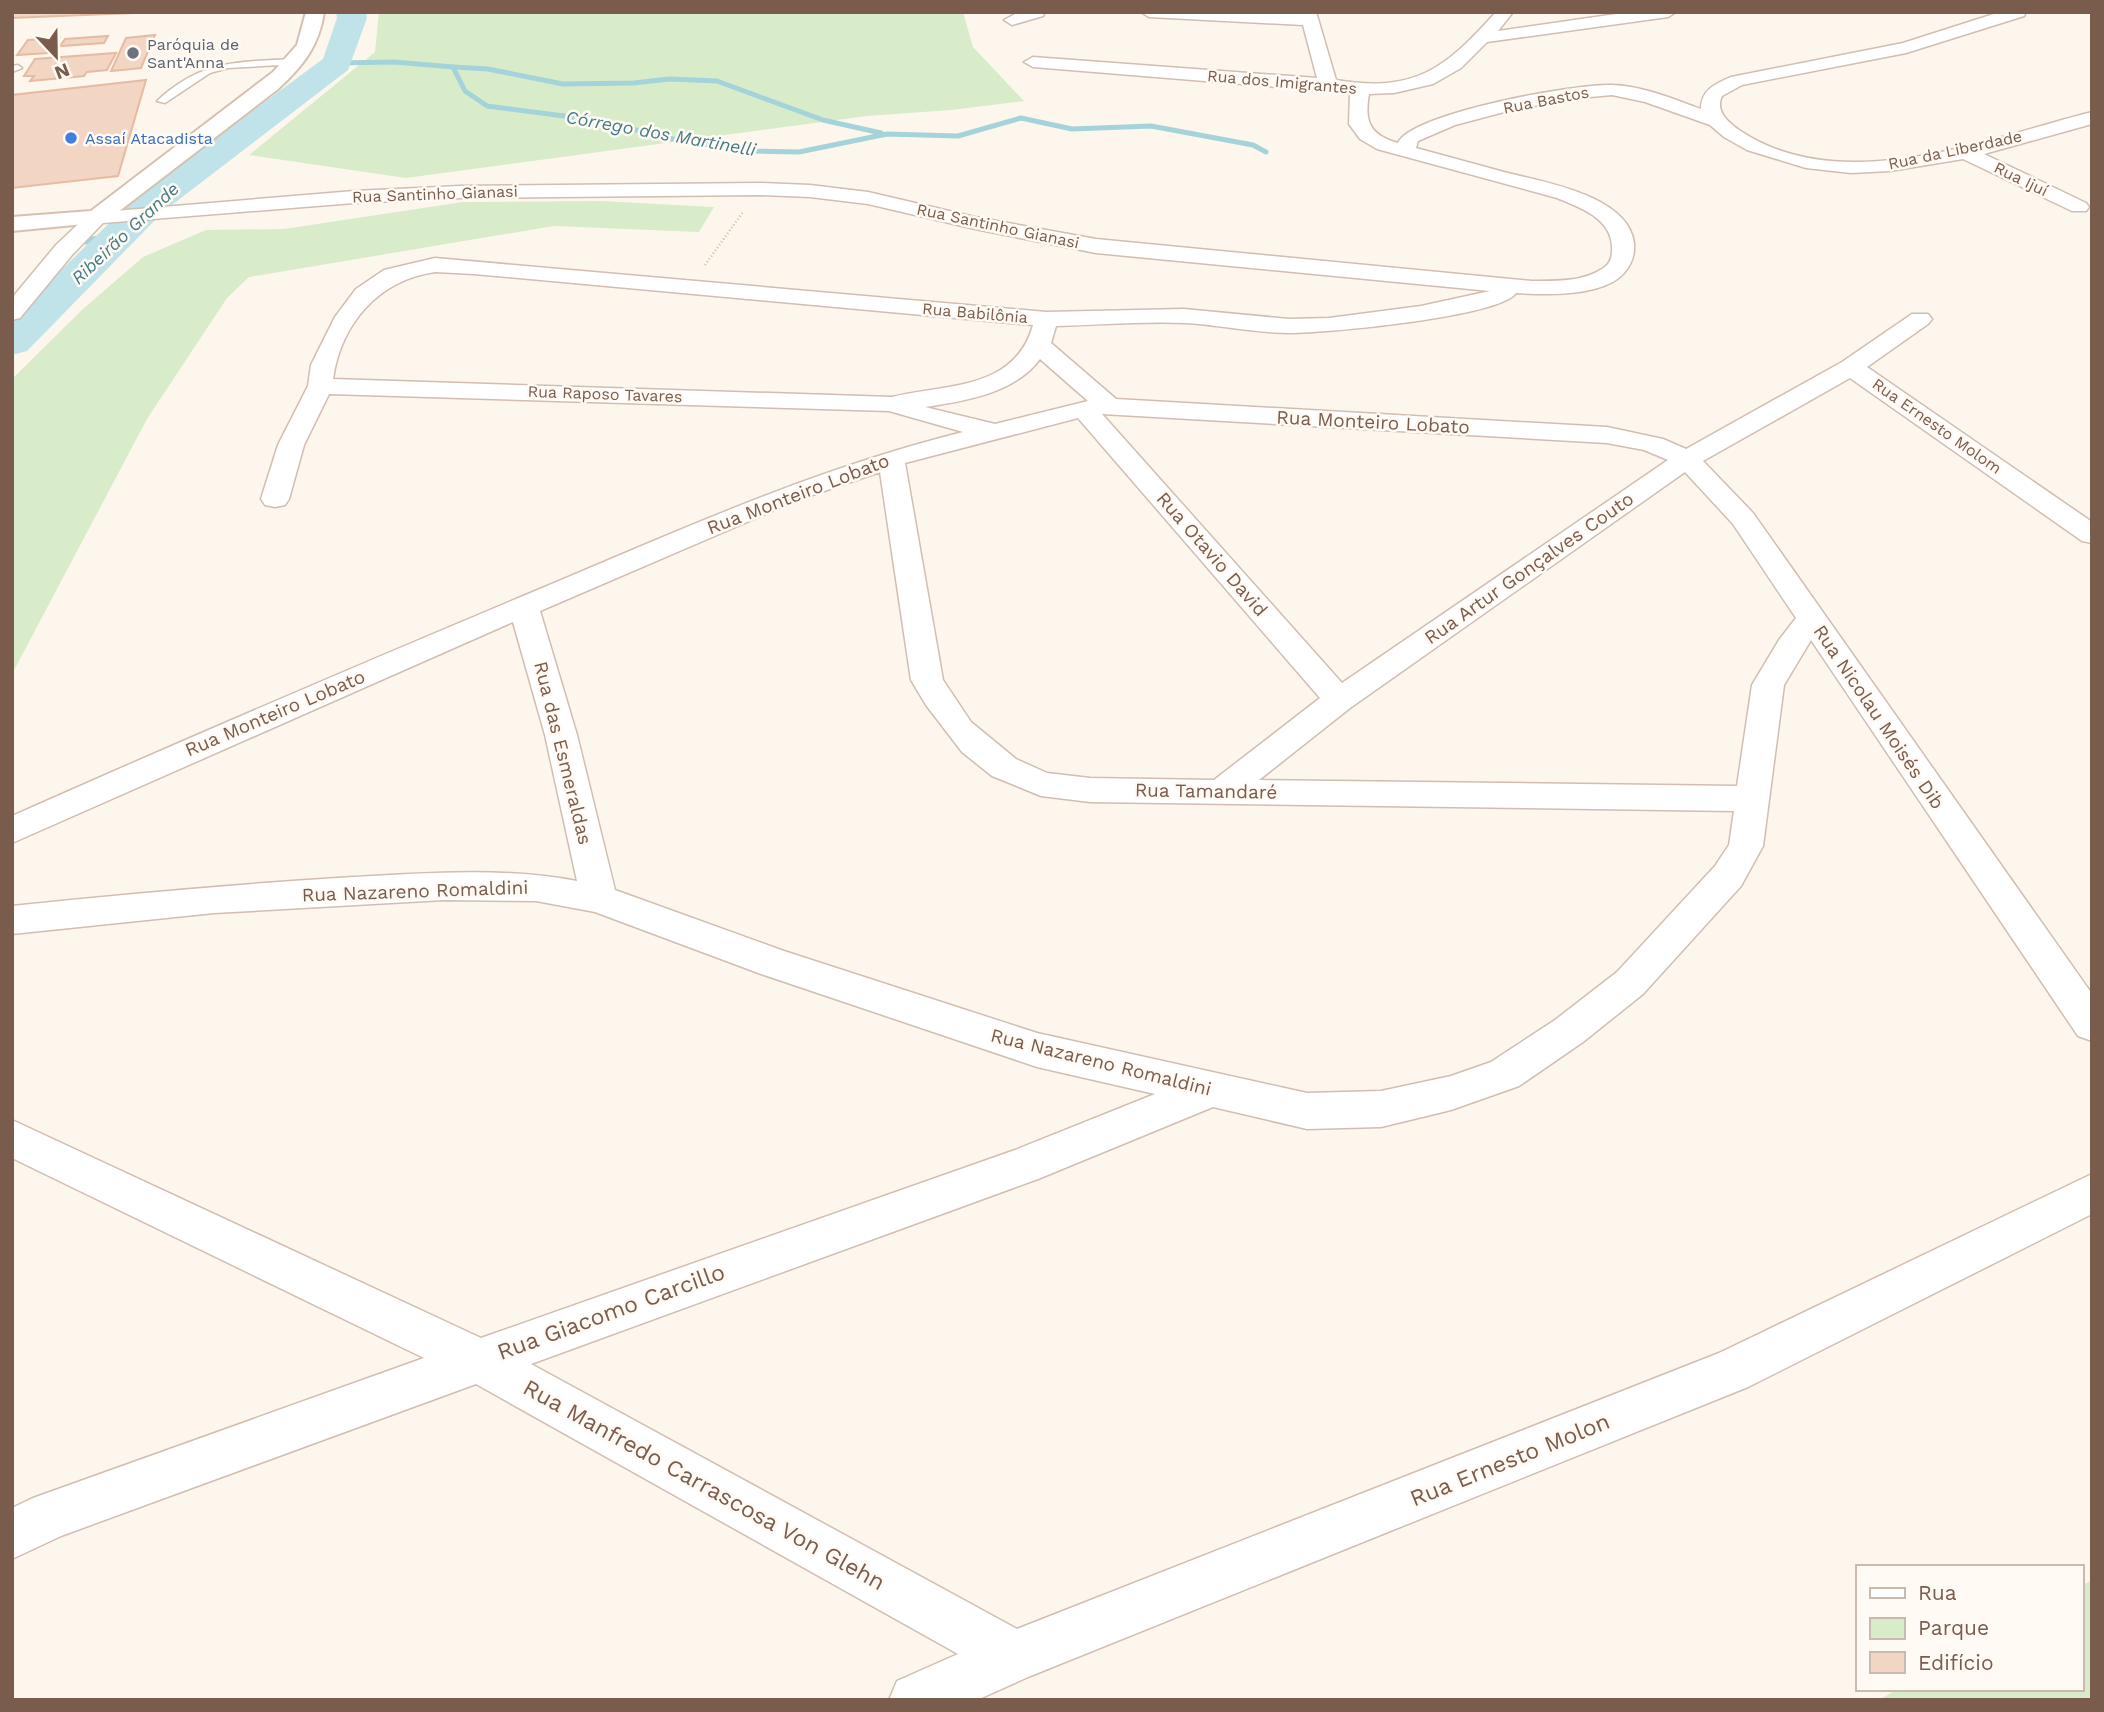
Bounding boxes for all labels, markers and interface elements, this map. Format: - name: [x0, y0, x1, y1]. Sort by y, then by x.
- north arrow: [21, 21, 91, 91]
- place label: Paróquia de Sant'Anna: [147, 35, 239, 72]
- marker: Paróquia de Sant'Anna: [125, 45, 141, 61]
- text: N: [51, 58, 73, 85]
- street label: Rua dos Imigrantes: [1206, 66, 1358, 98]
- street label: Rua Bastos: [1501, 82, 1591, 118]
- water label: Córrego dos Martinelli: [564, 106, 759, 160]
- street label: Rua da Liberdade: [1886, 127, 2024, 173]
- place label: Assaí Atacadista: [85, 129, 213, 148]
- marker: Assaí Atacadista: [63, 130, 79, 146]
- street label: Rua Ijuí: [1991, 158, 2051, 200]
- water label: Ribeirão Grande: [67, 178, 183, 288]
- street label: Rua Santinho Gianasi: [352, 182, 518, 206]
- street label: Rua Santinho Gianasi: [915, 199, 1081, 253]
- street label: Rua Babilônia: [921, 299, 1029, 327]
- street label: Rua Ernesto Molom: [1869, 374, 2005, 478]
- street label: Rua Raposo Tavares: [527, 382, 683, 406]
- street label: Rua Monteiro Lobato: [1276, 405, 1470, 439]
- street label: Rua Monteiro Lobato: [704, 449, 892, 539]
- street label: Rua Otavio David: [1152, 487, 1272, 621]
- street label: Rua Artur Gonçalves Couto: [1420, 487, 1638, 649]
- street label: Rua Nicolau Moisés Dib: [1809, 620, 1949, 814]
- street label: Rua das Esmeraldas: [529, 659, 597, 847]
- street label: Rua Monteiro Lobato: [181, 665, 369, 761]
- street label: Rua Tamandaré: [1135, 778, 1277, 804]
- street label: Rua Nazareno Romaldini: [301, 876, 529, 906]
- street label: Rua Nazareno Romaldini: [988, 1023, 1214, 1101]
- street label: Rua Giacomo Carcillo: [493, 1258, 729, 1366]
- street label: Rua Manfredo Carrascosa Von Glehn: [518, 1374, 890, 1596]
- street label: Rua Ernesto Molon: [1406, 1408, 1614, 1512]
- legend: [1856, 1565, 2083, 1691]
- text: Rua: [1918, 1580, 1957, 1605]
- text: Parque: [1918, 1615, 1989, 1640]
- text: Edifício: [1918, 1650, 1994, 1675]

